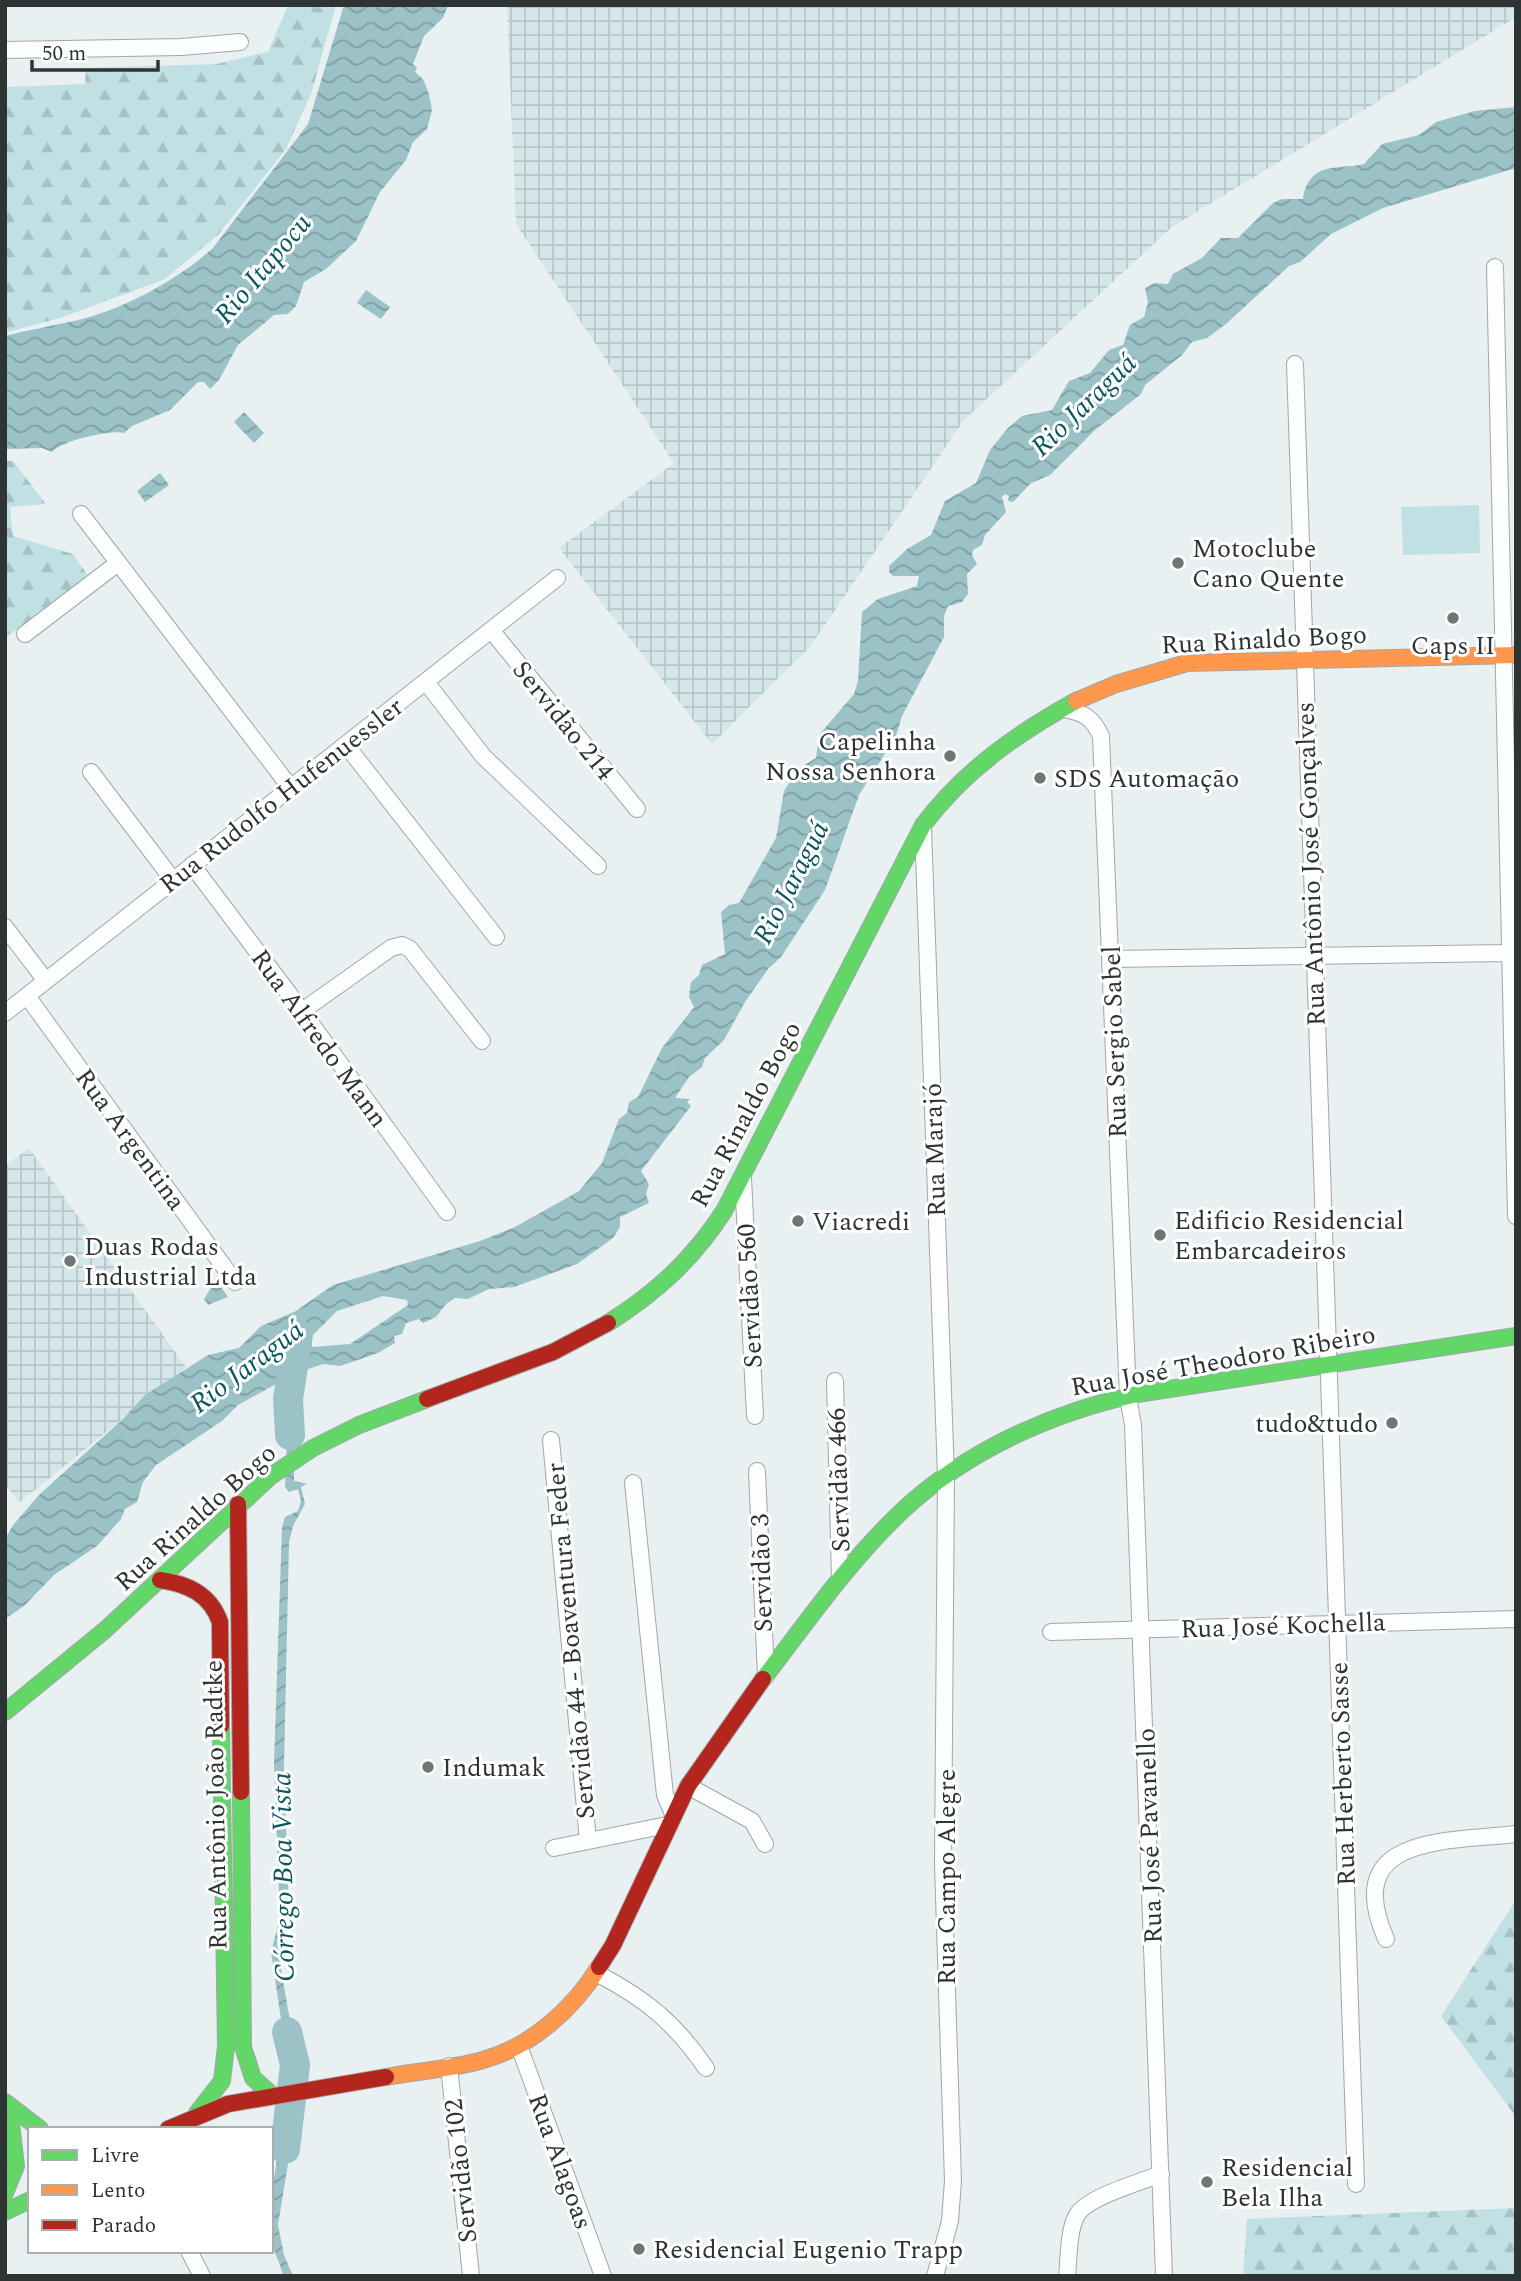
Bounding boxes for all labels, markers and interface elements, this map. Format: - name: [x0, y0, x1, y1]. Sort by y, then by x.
- scale bar: [32, 28, 158, 72]
- text: 50 m: [42, 38, 86, 70]
- water label: Rio Itapocu: [204, 204, 323, 334]
- water label: Rio Jaraguá: [1021, 343, 1148, 467]
- place label: Motoclube Cano Quente: [1192, 529, 1344, 599]
- marker: Motoclube Cano Quente: [1170, 555, 1186, 571]
- marker: Caps II: [1445, 610, 1461, 626]
- street label: Rua Rinaldo Bogo: [1160, 615, 1368, 665]
- place label: Caps II: [1411, 626, 1495, 666]
- street label: Servidão 214: [502, 652, 624, 789]
- street label: Rua Rudolfo Hufenuessler: [151, 687, 412, 904]
- street label: Rua Antônio José Gonçalves: [1285, 701, 1337, 1027]
- place label: Capelinha Nossa Senhora: [765, 722, 936, 792]
- marker: Capelinha Nossa Senhora: [942, 748, 958, 764]
- place label: SDS Automação: [1054, 759, 1239, 799]
- marker: SDS Automação: [1032, 770, 1048, 786]
- water label: Rio Jaraguá: [742, 813, 841, 952]
- street label: Rua Alfredo Mann: [241, 941, 398, 1136]
- street label: Rua Sergio Sabel: [1092, 945, 1138, 1139]
- street label: Rua Rinaldo Bogo: [680, 1014, 812, 1215]
- street label: Rua Argentina: [65, 1060, 196, 1219]
- street label: Rua Marajó: [913, 1082, 957, 1218]
- place label: Edificio Residencial Embarcadeiros: [1174, 1201, 1404, 1271]
- place label: Viacredi: [812, 1202, 910, 1242]
- marker: Viacredi: [790, 1213, 806, 1229]
- street label: Servidão 560: [726, 1223, 774, 1369]
- place label: Duas Rodas Industrial Ltda: [84, 1227, 257, 1297]
- marker: Edificio Residencial Embarcadeiros: [1152, 1227, 1168, 1243]
- marker: Duas Rodas Industrial Ltda: [62, 1253, 78, 1269]
- water label: Rio Jaraguá: [181, 1309, 314, 1425]
- street label: Rua José Theodoro Ribeiro: [1068, 1314, 1379, 1408]
- place label: tudo&tudo: [1255, 1404, 1378, 1444]
- street label: Servidão 466: [816, 1407, 862, 1553]
- marker: tudo&tudo: [1384, 1415, 1400, 1431]
- street label: Rua Rinaldo Bogo: [106, 1434, 286, 1602]
- street label: Servidão 44 - Boaventura Feder: [535, 1461, 607, 1821]
- street label: Servidão 3: [740, 1513, 784, 1633]
- street label: Rua José Kochella: [1180, 1602, 1387, 1650]
- street label: Rua Antônio João Radtke: [193, 1660, 239, 1950]
- street label: Rua Herberto Sasse: [1319, 1661, 1367, 1887]
- street label: Rua José Pavanello: [1126, 1727, 1174, 1945]
- place label: Indumak: [442, 1748, 546, 1788]
- marker: Indumak: [420, 1759, 436, 1775]
- street label: Rua Campo Alegre: [927, 1769, 967, 1985]
- water label: Córrego Boa Vista: [260, 1772, 307, 1982]
- street label: Rua Alagoas: [517, 2088, 603, 2235]
- street label: Servidão 102: [434, 2097, 488, 2245]
- legend: [28, 2127, 273, 2253]
- text: Livre: [91, 2140, 139, 2172]
- place label: Residencial Bela Ilha: [1221, 2148, 1353, 2218]
- marker: Residencial Bela Ilha: [1199, 2174, 1215, 2190]
- text: Lento: [91, 2175, 145, 2207]
- text: Parado: [91, 2210, 156, 2242]
- place label: Residencial Eugenio Trapp: [653, 2230, 963, 2270]
- marker: Residencial Eugenio Trapp: [631, 2241, 647, 2257]

